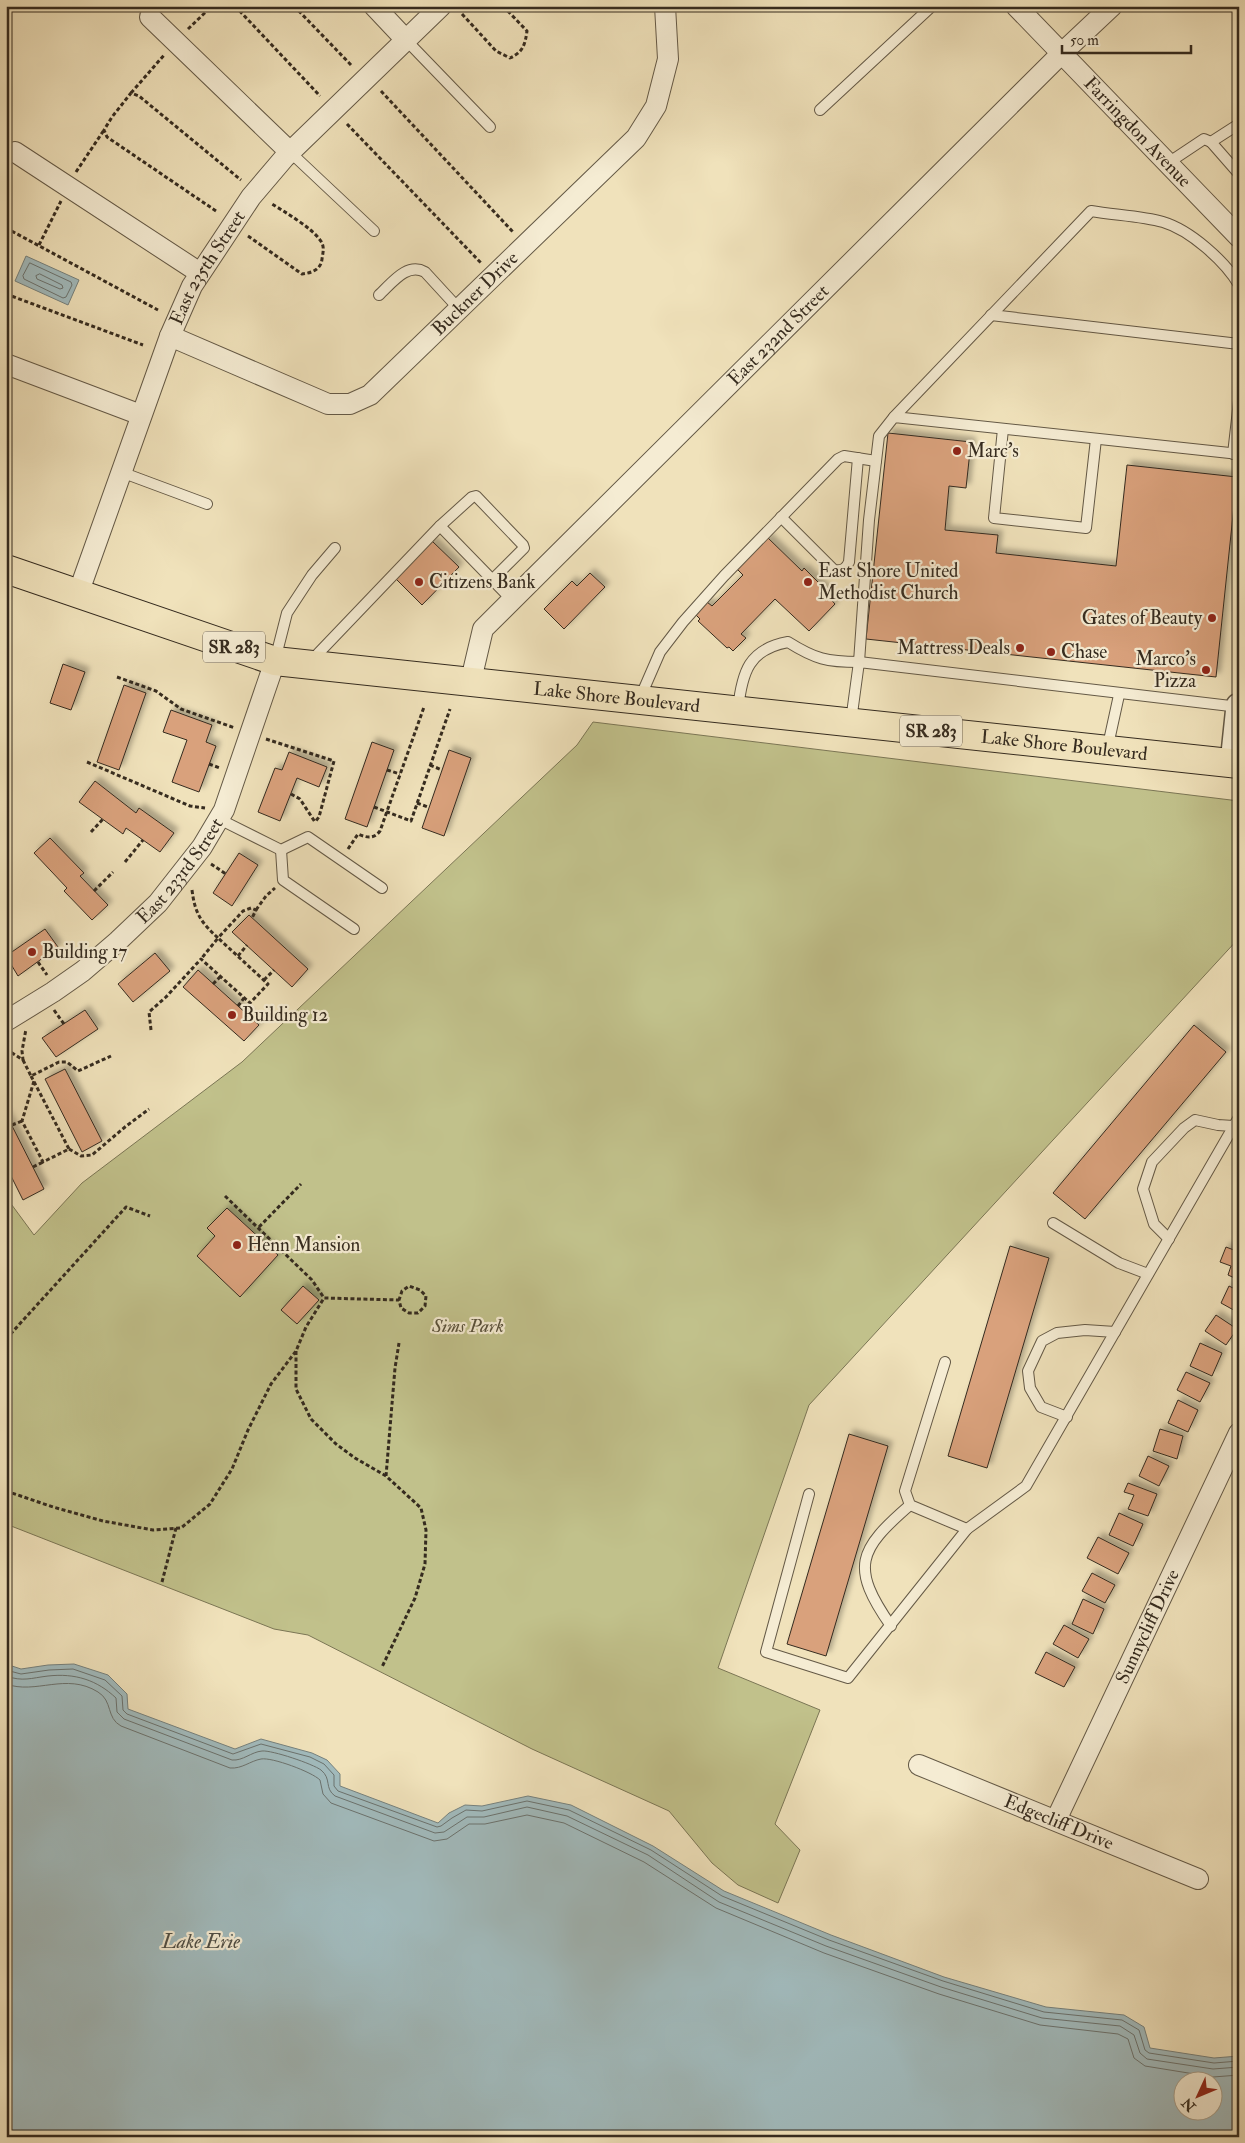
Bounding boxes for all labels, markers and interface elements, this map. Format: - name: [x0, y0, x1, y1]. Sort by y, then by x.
- scale bar: [1062, 22, 1191, 54]
- text: 50 m: [1070, 31, 1099, 50]
- street label: Farringdon Avenue: [1079, 71, 1197, 192]
- street label: East 235th Street: [164, 206, 251, 329]
- street label: Buckner Drive: [427, 246, 523, 341]
- street label: East 232nd Street: [722, 280, 834, 391]
- place label: Marc's: [967, 439, 1019, 463]
- marker: Marc's: [951, 445, 963, 457]
- place label: East Shore United Methodist Church: [818, 559, 959, 605]
- place label: Citizens Bank: [429, 570, 536, 594]
- marker: Citizens Bank: [413, 576, 425, 588]
- marker: East Shore United Methodist Church: [802, 576, 814, 588]
- place label: Gates of Beauty: [1082, 606, 1203, 630]
- marker: Gates of Beauty: [1206, 612, 1218, 624]
- road number: SR 283: [203, 632, 265, 662]
- place label: Mattress Deals: [897, 636, 1010, 660]
- place label: Chase: [1061, 640, 1107, 664]
- marker: Mattress Deals: [1014, 642, 1026, 654]
- marker: Chase: [1045, 646, 1057, 658]
- place label: Marco's Pizza: [1135, 647, 1196, 693]
- marker: Marco's Pizza: [1200, 664, 1212, 676]
- street label: Lake Shore Boulevard: [532, 677, 702, 718]
- road number: SR 283: [900, 716, 962, 746]
- street label: Lake Shore Boulevard: [980, 724, 1149, 766]
- street label: East 233rd Street: [131, 813, 229, 929]
- place label: Building 17: [42, 940, 127, 964]
- marker: Building 17: [26, 946, 38, 958]
- place label: Building 12: [242, 1003, 328, 1027]
- marker: Building 12: [226, 1009, 238, 1021]
- place label: Henn Mansion: [247, 1233, 360, 1257]
- marker: Henn Mansion: [231, 1239, 243, 1251]
- park label: Sims Park: [431, 1314, 504, 1338]
- street label: Sunnycliff Drive: [1110, 1565, 1185, 1688]
- street label: Edgecliff Drive: [1000, 1789, 1117, 1855]
- water label: Lake Erie: [161, 1929, 240, 1954]
- north arrow: [1172, 2070, 1222, 2120]
- text: N: [1178, 2094, 1200, 2116]

